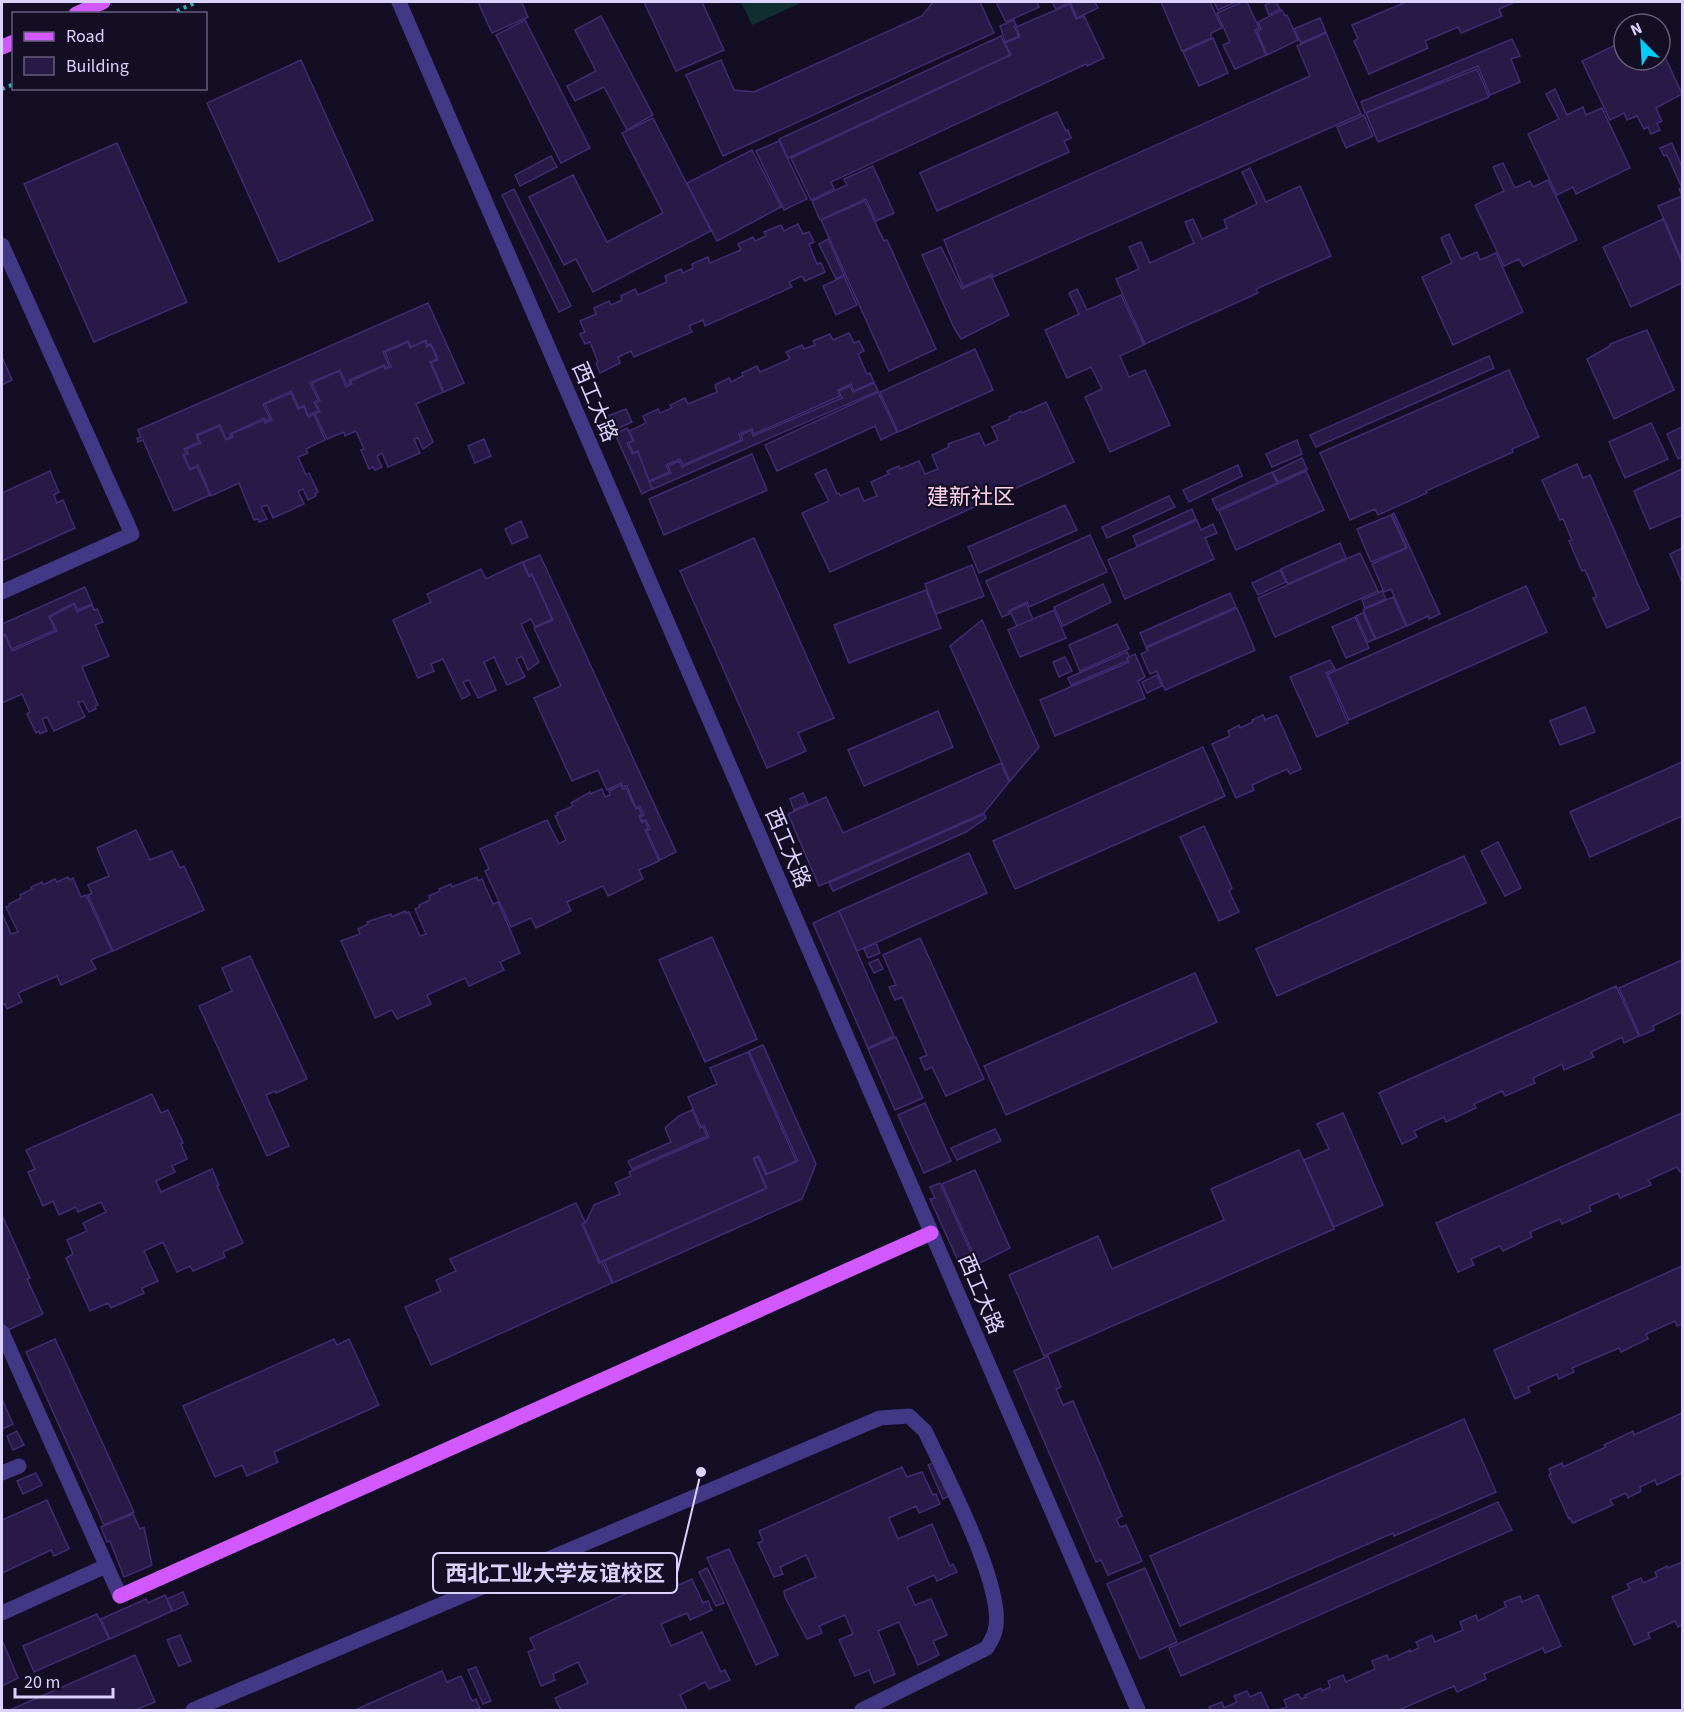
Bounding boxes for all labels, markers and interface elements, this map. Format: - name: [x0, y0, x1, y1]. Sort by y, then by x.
- legend: [12, 12, 207, 90]
- north arrow: [1612, 12, 1672, 72]
- text: N: [1627, 17, 1646, 41]
- text: Road: [66, 24, 105, 49]
- text: Building: [66, 54, 129, 79]
- street label: 西工大路: [565, 357, 625, 447]
- district label: 建新社区: [927, 481, 1015, 513]
- street label: 西工大路: [758, 803, 818, 893]
- street label: 西工大路: [951, 1249, 1011, 1339]
- callout: 西北工业大学友谊校区: [433, 1553, 677, 1593]
- text: 西北工业大学友谊校区: [445, 1558, 665, 1590]
- scale bar: [15, 1661, 112, 1699]
- text: 20 m: [24, 1670, 60, 1695]

